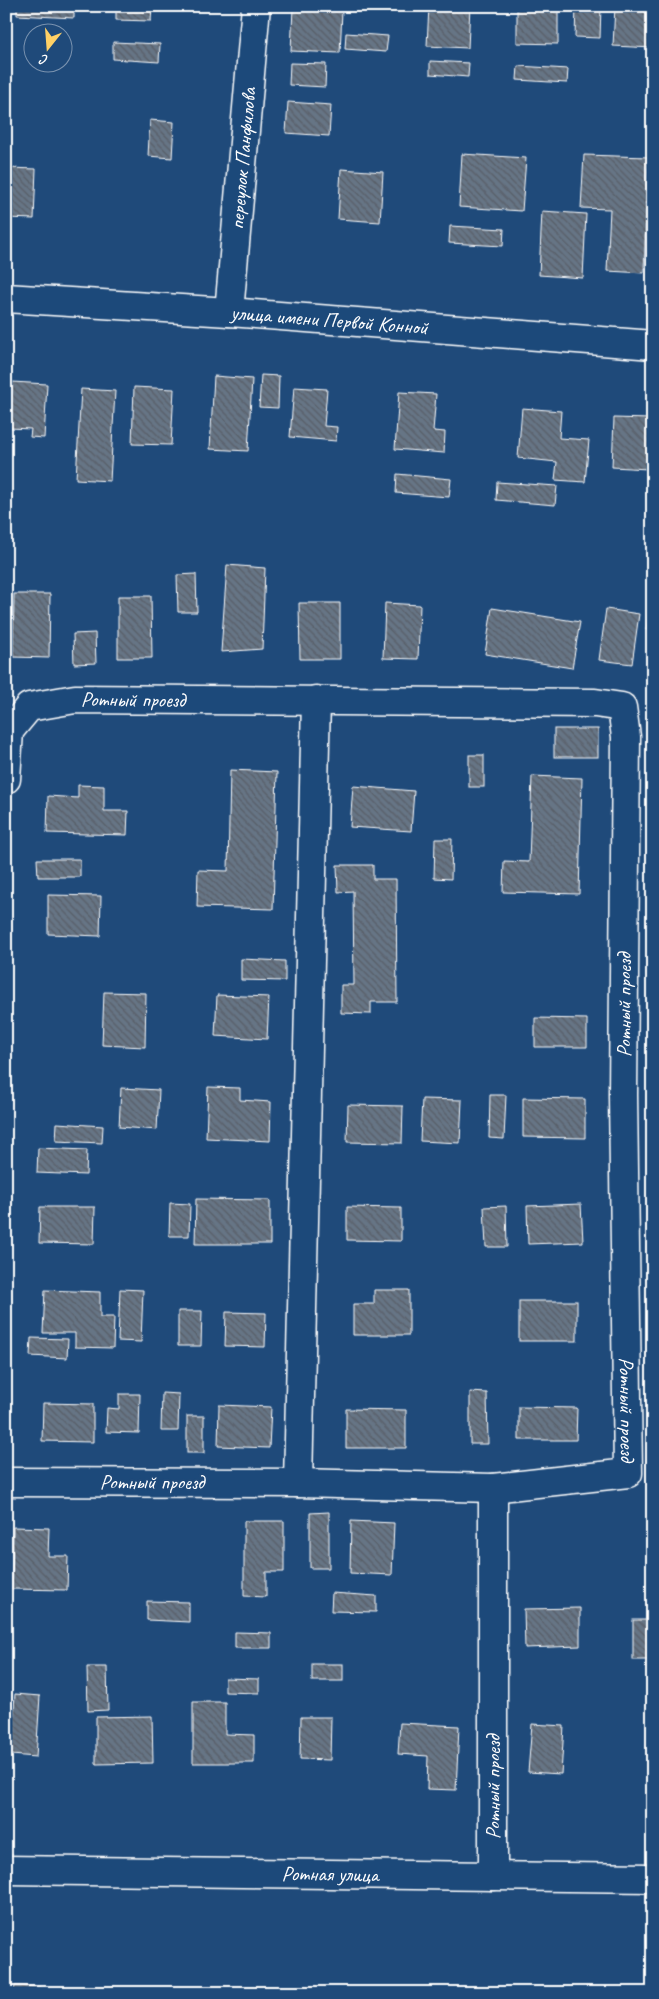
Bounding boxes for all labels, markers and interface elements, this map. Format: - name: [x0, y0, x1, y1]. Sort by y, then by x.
- north arrow: [22, 22, 72, 72]
- text: С: [37, 50, 50, 69]
- street label: переулок Панфилова: [223, 85, 262, 231]
- street label: улица имени Первой Конной: [228, 299, 430, 341]
- street label: Ротный проезд: [81, 686, 188, 713]
- street label: Ротный проезд: [611, 950, 637, 1057]
- street label: Ротный проезд: [613, 1357, 641, 1464]
- street label: Ротный проезд: [100, 1469, 207, 1495]
- street label: Ротный проезд: [480, 1732, 506, 1839]
- street label: Ротная улица: [281, 1860, 381, 1888]

